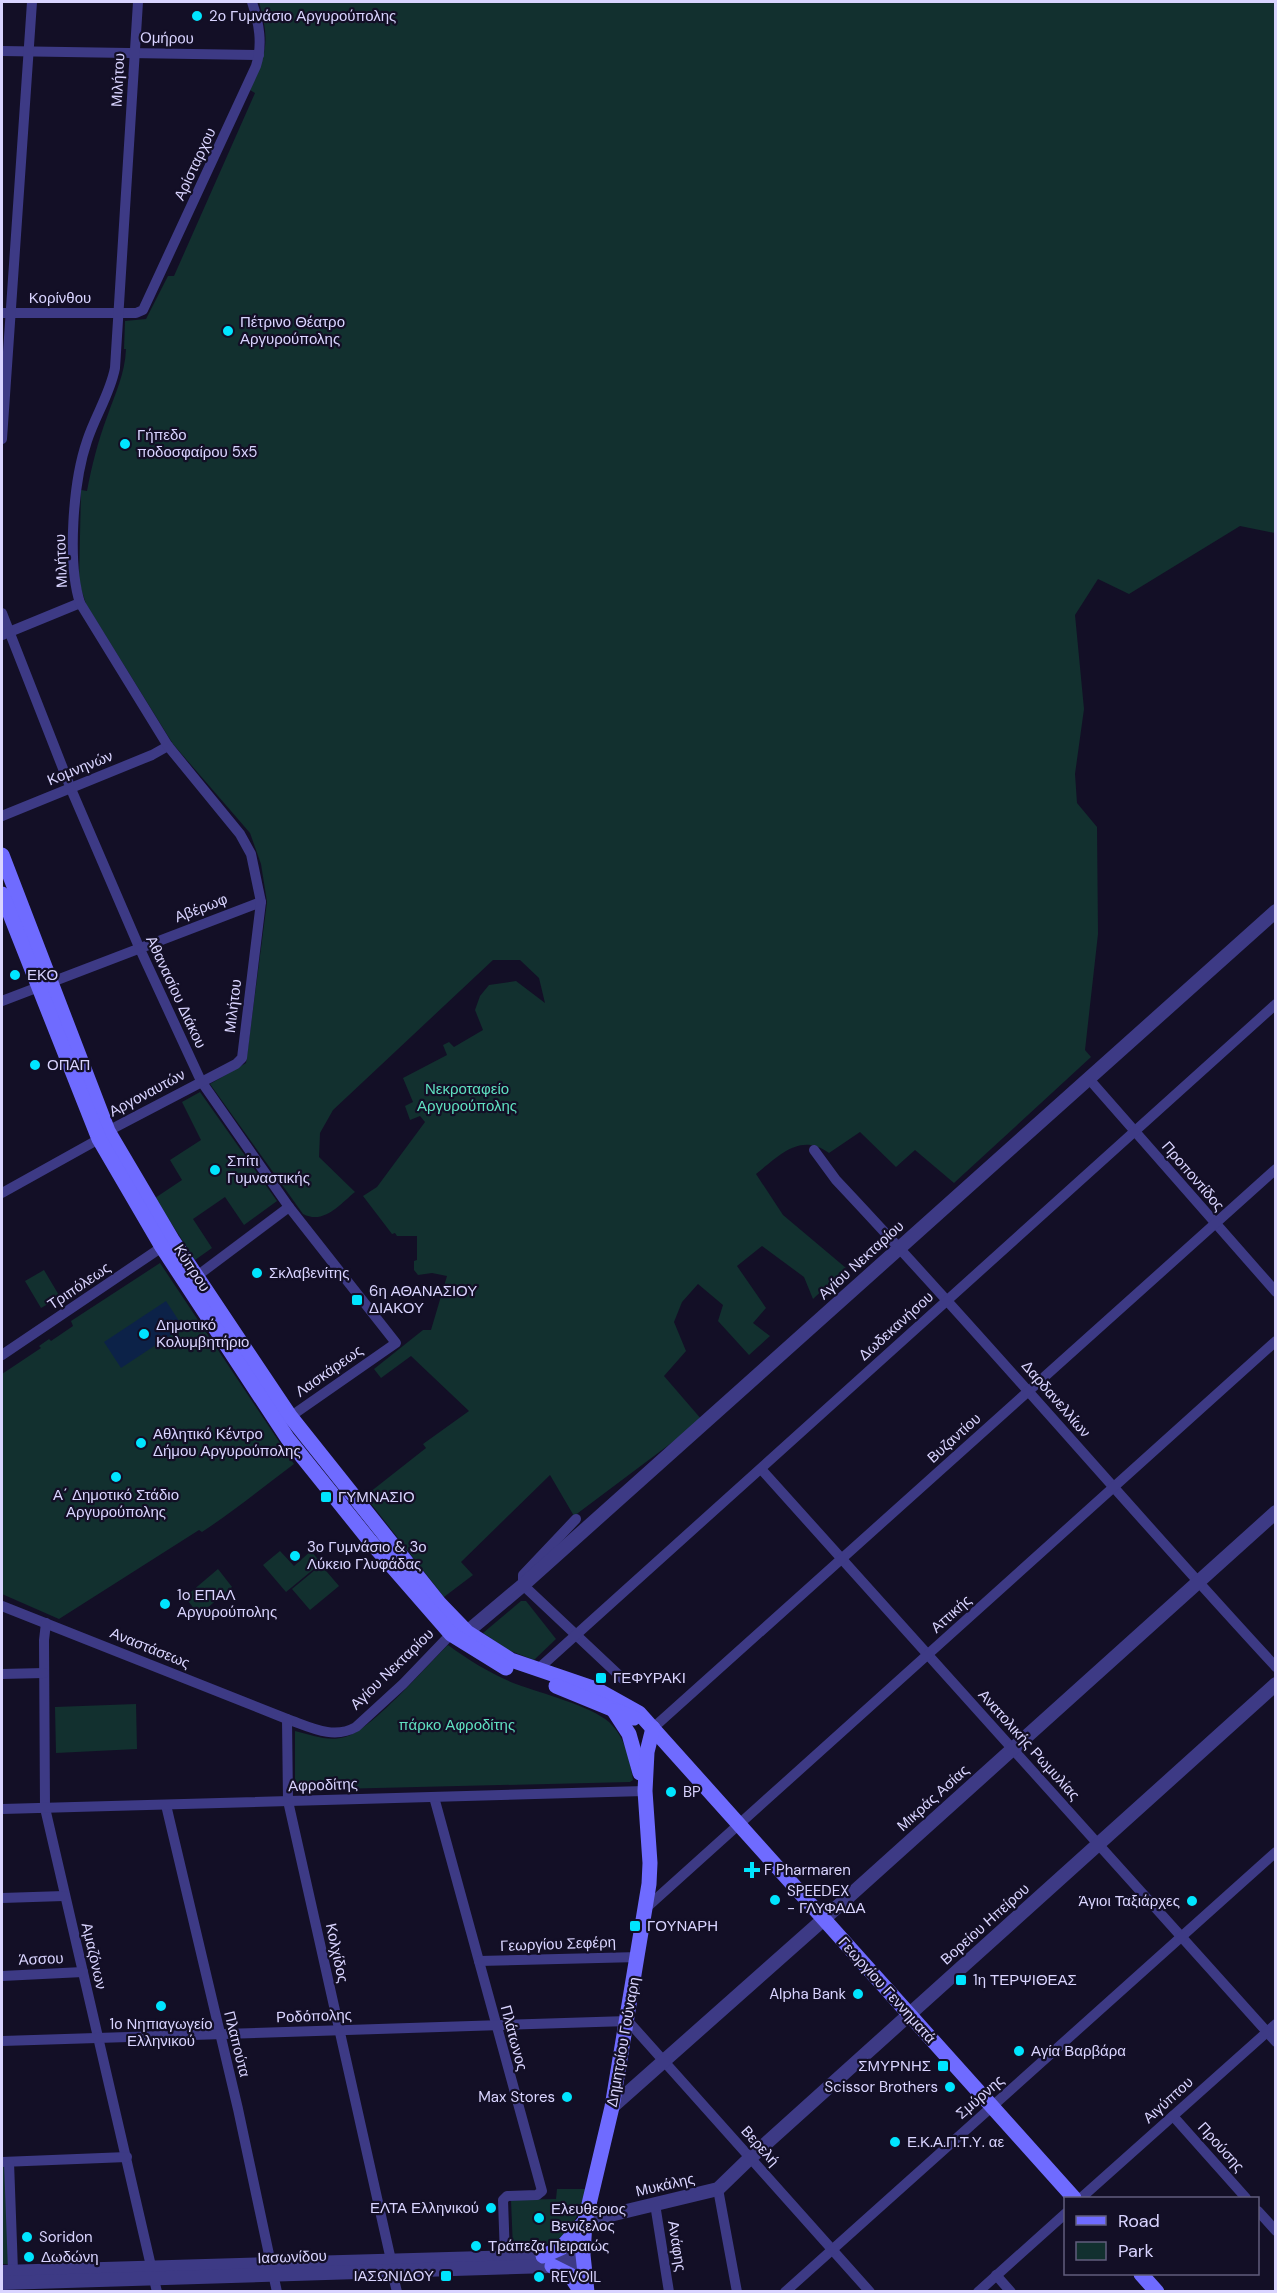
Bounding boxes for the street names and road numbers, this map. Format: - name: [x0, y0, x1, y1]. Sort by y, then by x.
- street label: Ομήρου: [140, 28, 194, 48]
- street label: Μιλήτου: [107, 53, 129, 107]
- street label: Αρίσταρχου: [169, 124, 221, 204]
- street label: Κορίνθου: [29, 288, 91, 308]
- street label: Μιλήτου: [50, 534, 72, 588]
- street label: Κομνηνών: [44, 746, 116, 790]
- street label: Αβέρωφ: [172, 889, 231, 927]
- street label: Αθανασίου Διάκου: [141, 932, 211, 1052]
- street label: Μιλήτου: [220, 978, 246, 1034]
- street label: Αργοναυτών: [105, 1065, 189, 1121]
- street label: Προποντίδος: [1157, 1137, 1229, 1215]
- street label: Αγίου Νεκταρίου: [814, 1216, 908, 1304]
- street label: Κύπρου: [169, 1240, 215, 1296]
- street label: Τριπόλεως: [44, 1258, 114, 1314]
- street label: Δωδεκανήσου: [854, 1287, 938, 1365]
- street label: Λασκάρεως: [291, 1340, 367, 1402]
- street label: Δαρδανελλίων: [1017, 1356, 1095, 1442]
- street label: Βυζαντίου: [923, 1409, 985, 1467]
- street label: Αττικής: [926, 1590, 976, 1638]
- street label: Αναστάσεως: [107, 1623, 193, 1673]
- street label: Αγίου Νεκταρίου: [346, 1624, 438, 1714]
- street label: Ανατολικής Ρωμυλίας: [974, 1685, 1084, 1805]
- street label: Μικράς Ασίας: [893, 1760, 973, 1836]
- street label: Αφροδίτης: [288, 1774, 358, 1796]
- street label: Βορείου Ηπείρου: [936, 1879, 1034, 1969]
- street label: Αμαζόνων: [77, 1921, 111, 1991]
- street label: Κολχίδος: [321, 1921, 353, 1985]
- street label: Γεωργίου Σεφέρη: [500, 1932, 616, 1956]
- street label: Γεωργίου Γεννηματά: [834, 1933, 940, 2048]
- street label: Άσσου: [18, 1948, 64, 1970]
- street label: Δημητρίου Γούναρη: [602, 1975, 644, 2109]
- street label: Πλάτωνος: [496, 2003, 532, 2073]
- street label: Ροδόπολης: [276, 2005, 352, 2027]
- street label: Πλαπούτα: [219, 2009, 255, 2079]
- street label: Σμύρνης: [952, 2071, 1008, 2123]
- street label: Αιγύπτου: [1139, 2072, 1197, 2128]
- street label: Προύσης: [1193, 2118, 1249, 2176]
- street label: Βερελή: [737, 2122, 783, 2170]
- street label: Μυκάλης: [634, 2169, 696, 2201]
- street label: Ανάφης: [663, 2219, 691, 2273]
- street label: Ιασωνίδου: [257, 2246, 327, 2268]

